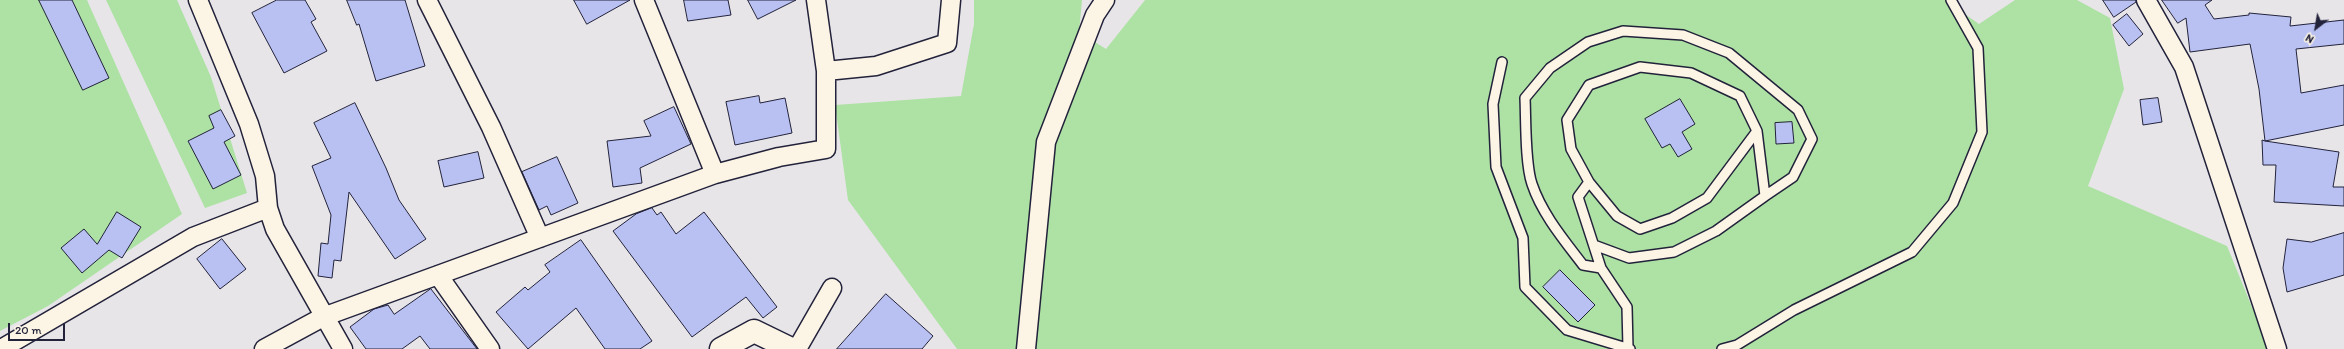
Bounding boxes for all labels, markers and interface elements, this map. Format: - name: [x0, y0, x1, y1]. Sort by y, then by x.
- north arrow: [2296, 8, 2336, 48]
- text: N: [2303, 31, 2316, 46]
- scale bar: [10, 315, 67, 341]
- text: 20 m: [15, 323, 42, 337]

